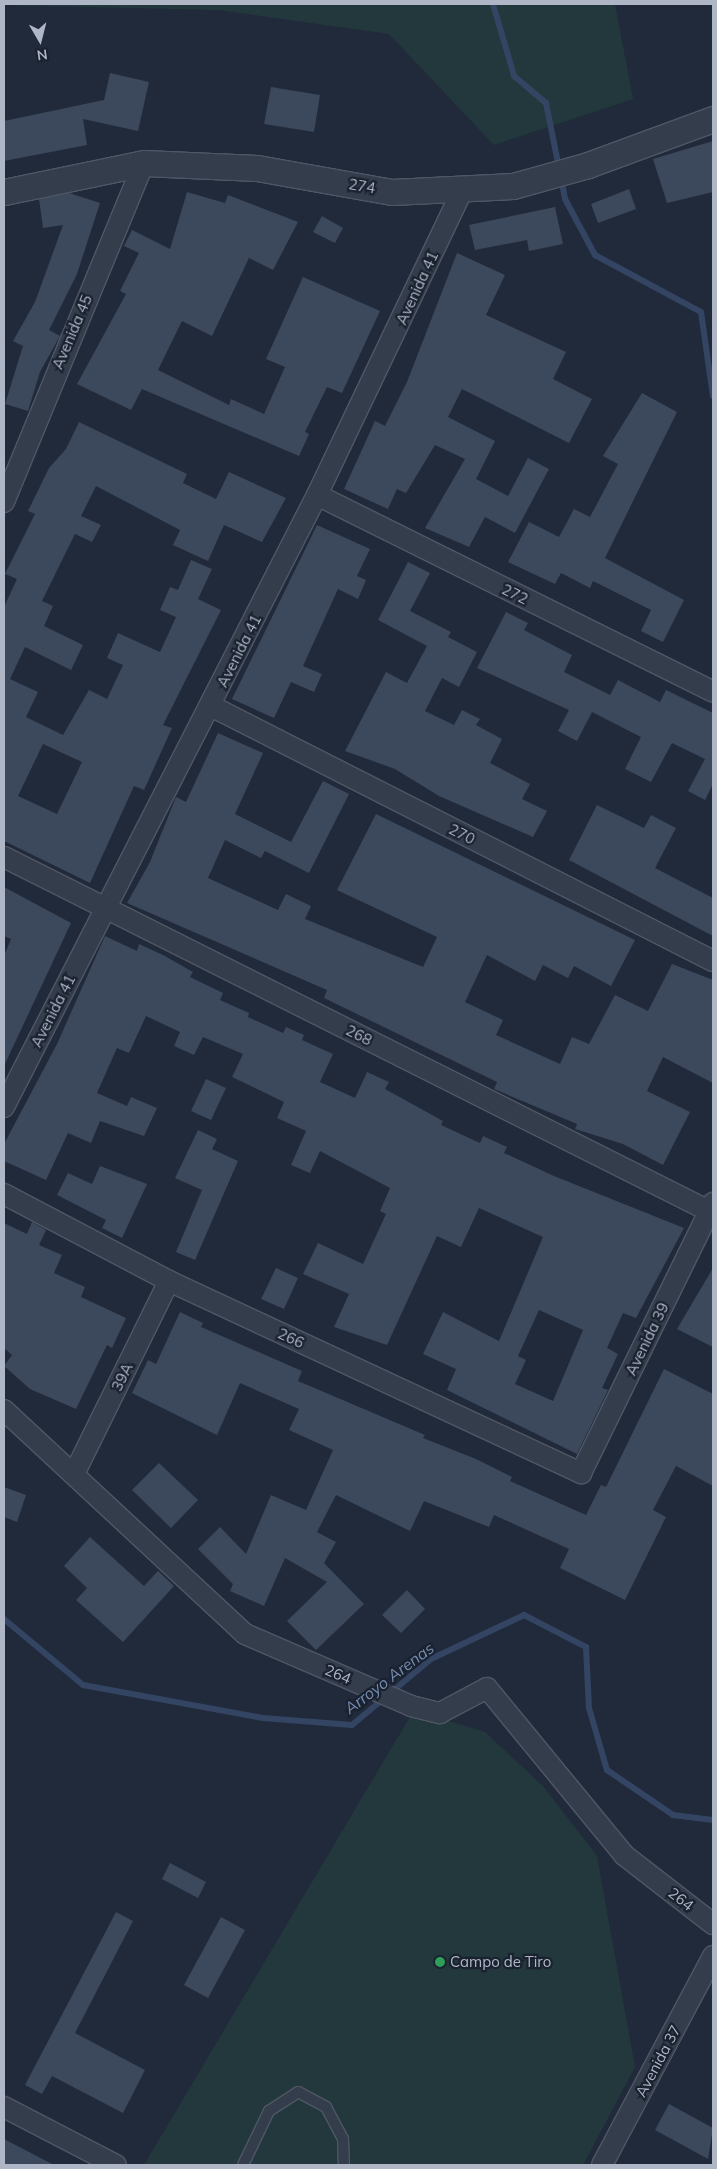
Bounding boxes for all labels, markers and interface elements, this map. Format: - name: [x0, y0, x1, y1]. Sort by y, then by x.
- north arrow: [15, 15, 65, 65]
- text: N: [36, 45, 49, 65]
- street label: 274: [347, 175, 377, 197]
- street label: Avenida 41: [392, 248, 442, 328]
- street label: Avenida 45: [48, 292, 96, 372]
- street label: 272: [499, 580, 531, 608]
- street label: Avenida 41: [213, 612, 265, 690]
- street label: 270: [446, 820, 478, 848]
- street label: Avenida 41: [27, 972, 79, 1050]
- street label: 268: [343, 1021, 375, 1049]
- street label: Avenida 39: [622, 1300, 672, 1378]
- street label: 266: [275, 1324, 307, 1352]
- street label: 39A: [108, 1360, 136, 1394]
- water label: Arroyo Arenas: [340, 1638, 438, 1718]
- street label: 264: [322, 1660, 354, 1688]
- street label: 264: [665, 1884, 697, 1914]
- place label: Campo de Tiro: [450, 1953, 551, 1971]
- marker: Campo de Tiro: [434, 1956, 446, 1968]
- street label: Avenida 37: [632, 2022, 684, 2100]

